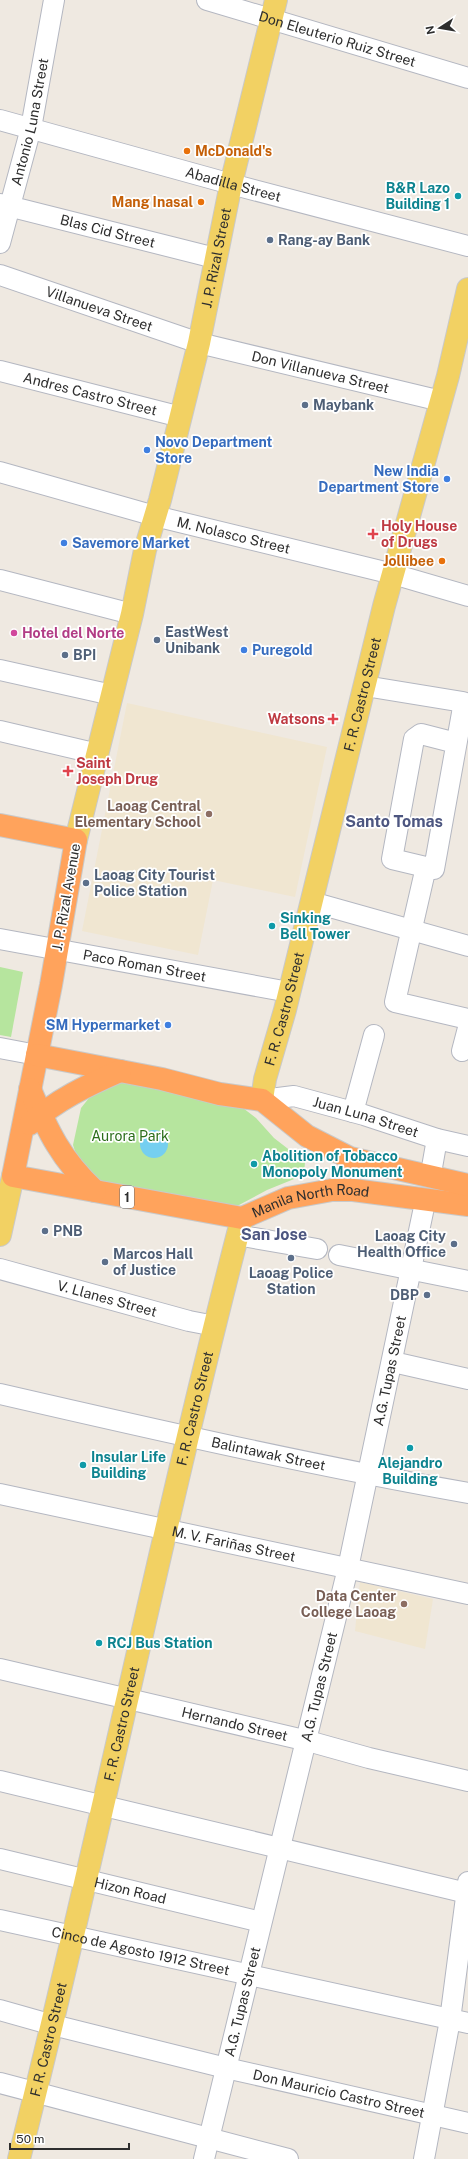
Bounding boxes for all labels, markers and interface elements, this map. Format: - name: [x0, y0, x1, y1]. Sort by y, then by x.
- street label: Don Eleuterio Ruiz Street: [257, 8, 418, 70]
- north arrow: [420, 8, 460, 48]
- text: N: [423, 25, 437, 36]
- street label: Antonio Luna Street: [8, 57, 51, 187]
- place label: McDonald's: [195, 143, 272, 159]
- marker: McDonald's: [182, 146, 192, 156]
- street label: Abadilla Street: [184, 164, 283, 205]
- place label: B&R Lazo Building 1: [385, 180, 450, 212]
- marker: B&R Lazo Building 1: [453, 191, 463, 201]
- place label: Mang Inasal: [112, 194, 193, 210]
- marker: Mang Inasal: [196, 197, 206, 207]
- street label: J. P. Rizal Street: [198, 206, 234, 309]
- street label: Blas Cid Street: [58, 211, 157, 251]
- place label: Rang-ay Bank: [278, 232, 370, 248]
- marker: Rang-ay Bank: [265, 235, 275, 245]
- street label: Villanueva Street: [44, 283, 155, 335]
- street label: Don Villanueva Street: [250, 348, 391, 396]
- street label: Andres Castro Street: [22, 369, 159, 419]
- place label: Maybank: [313, 397, 374, 413]
- marker: Maybank: [300, 400, 310, 410]
- place label: Novo Department Store: [155, 434, 273, 466]
- marker: Novo Department Store: [142, 445, 152, 455]
- place label: New India Department Store: [318, 463, 439, 495]
- marker: New India Department Store: [442, 474, 452, 484]
- street label: M. Nolasco Street: [175, 514, 292, 557]
- place label: Holy House of Drugs: [381, 518, 457, 550]
- marker: Holy House of Drugs: [368, 529, 378, 539]
- place label: Savemore Market: [72, 535, 190, 551]
- marker: Savemore Market: [59, 538, 69, 548]
- place label: Jollibee: [383, 553, 434, 569]
- marker: Jollibee: [437, 556, 447, 566]
- place label: EastWest Unibank: [165, 624, 229, 656]
- place label: Hotel del Norte: [22, 625, 124, 641]
- marker: Hotel del Norte: [9, 628, 19, 638]
- marker: EastWest Unibank: [152, 635, 162, 645]
- street label: F. R. Castro Street: [341, 636, 384, 753]
- place label: Puregold: [252, 642, 313, 658]
- marker: Puregold: [239, 645, 249, 655]
- place label: BPI: [73, 647, 96, 663]
- marker: BPI: [60, 650, 70, 660]
- place label: Watsons: [268, 711, 325, 727]
- marker: Watsons: [328, 714, 338, 724]
- place label: Saint Joseph Drug: [76, 755, 158, 787]
- marker: Saint Joseph Drug: [63, 766, 73, 776]
- place label: Laoag Central Elementary School: [74, 798, 201, 830]
- marker: Laoag Central Elementary School: [204, 809, 214, 819]
- district label: Santo Tomas: [345, 812, 443, 831]
- street label: J. P. Rizal Avenue: [49, 842, 83, 952]
- place label: Laoag City Tourist Police Station: [94, 867, 215, 899]
- marker: Laoag City Tourist Police Station: [81, 878, 91, 888]
- place label: Sinking Bell Tower: [280, 910, 350, 942]
- marker: Sinking Bell Tower: [267, 921, 277, 931]
- street label: Paco Roman Street: [82, 946, 207, 985]
- street label: F. R. Castro Street: [261, 950, 307, 1068]
- place label: SM Hypermarket: [46, 1017, 160, 1033]
- marker: SM Hypermarket: [163, 1020, 173, 1030]
- street label: Juan Luna Street: [311, 1094, 421, 1140]
- park label: Aurora Park: [91, 1128, 169, 1144]
- place label: Abolition of Tobacco Monopoly Monument: [262, 1148, 403, 1180]
- marker: Abolition of Tobacco Monopoly Monument: [249, 1159, 259, 1169]
- street label: Manila North Road: [249, 1182, 370, 1221]
- road number: 1: [120, 1186, 134, 1208]
- place label: PNB: [53, 1223, 83, 1239]
- district label: San Jose: [241, 1225, 307, 1244]
- marker: PNB: [40, 1226, 50, 1236]
- place label: Laoag City Health Office: [357, 1228, 446, 1260]
- marker: Laoag City Health Office: [449, 1239, 459, 1249]
- place label: Marcos Hall of Justice: [113, 1246, 194, 1278]
- marker: Laoag Police Station: [286, 1253, 296, 1263]
- marker: Marcos Hall of Justice: [100, 1257, 110, 1267]
- place label: Laoag Police Station: [249, 1265, 333, 1297]
- street label: V. Llanes Street: [55, 1277, 159, 1320]
- place label: DBP: [390, 1287, 419, 1303]
- marker: DBP: [422, 1290, 432, 1300]
- street label: A.G. Tupas Street: [370, 1314, 409, 1427]
- street label: F. R. Castro Street: [173, 1350, 216, 1467]
- street label: Balintawak Street: [210, 1434, 327, 1474]
- marker: Alejandro Building: [405, 1443, 415, 1453]
- place label: Insular Life Building: [91, 1449, 166, 1481]
- place label: Alejandro Building: [377, 1455, 443, 1487]
- marker: Insular Life Building: [78, 1460, 88, 1470]
- street label: M. V. Fariñas Street: [170, 1523, 297, 1565]
- place label: Data Center College Laoag: [301, 1588, 396, 1620]
- marker: Data Center College Laoag: [399, 1599, 409, 1609]
- street label: A.G. Tupas Street: [298, 1630, 340, 1743]
- place label: RCJ Bus Station: [107, 1635, 213, 1651]
- marker: RCJ Bus Station: [94, 1638, 104, 1648]
- street label: F. R. Castro Street: [101, 1665, 142, 1783]
- street label: Hernando Street: [180, 1704, 289, 1744]
- street label: Hizon Road: [93, 1874, 168, 1907]
- street label: Cinco de Agosto 1912 Street: [50, 1924, 231, 1978]
- street label: A.G. Tupas Street: [221, 1945, 263, 2058]
- street label: F. R. Castro Street: [27, 1981, 70, 2098]
- street label: Don Mauricio Castro Street: [251, 2066, 426, 2121]
- scale bar: [10, 2125, 129, 2151]
- text: 50 m: [16, 2132, 44, 2146]

